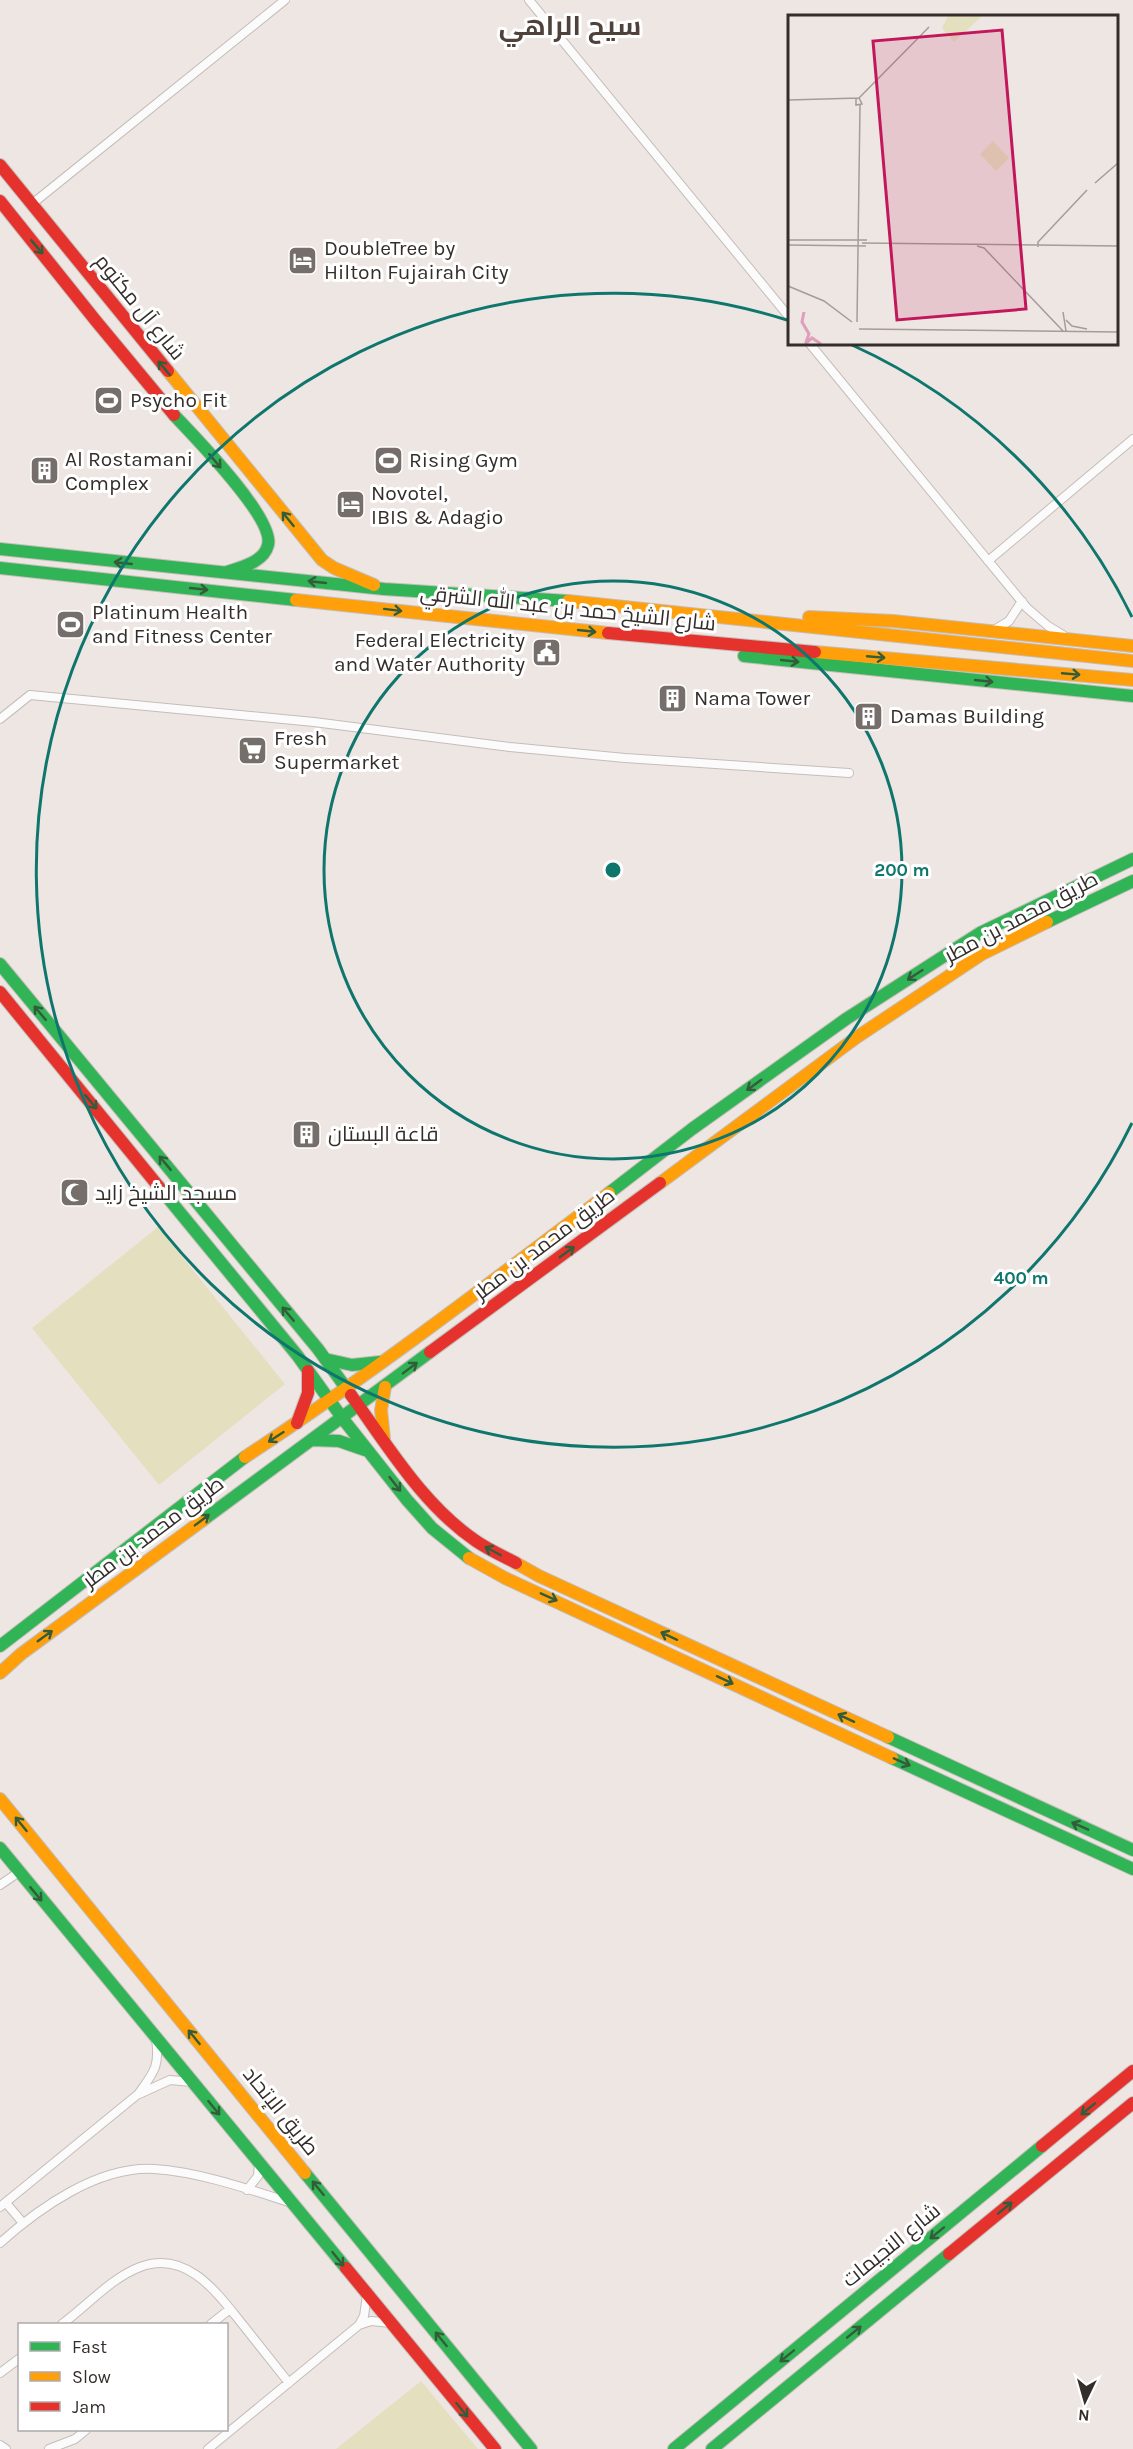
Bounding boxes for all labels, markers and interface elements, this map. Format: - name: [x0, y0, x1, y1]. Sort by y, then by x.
- district label: سيح الراهي: [499, 10, 641, 48]
- inset map: [788, 15, 1118, 345]
- place label: DoubleTree by Hilton Fujairah City: [324, 236, 509, 284]
- one-way arrow: [30, 239, 43, 255]
- hotel icon: DoubleTree by Hilton Fujairah City: [287, 244, 319, 276]
- street label: شارع آل مكتوم: [89, 249, 190, 366]
- one-way arrow: [158, 360, 171, 376]
- sports icon: Psycho Fit: [93, 384, 125, 416]
- place label: Psycho Fit: [130, 388, 227, 412]
- sports icon: Rising Gym: [372, 444, 404, 476]
- place label: Al Rostamani Complex: [65, 447, 193, 495]
- place label: Rising Gym: [409, 448, 518, 472]
- one-way arrow: [208, 453, 222, 468]
- building icon: Al Rostamani Complex: [28, 455, 60, 487]
- place label: Novotel, IBIS & Adagio: [371, 481, 503, 529]
- hotel icon: Novotel, IBIS & Adagio: [334, 489, 366, 521]
- one-way arrow: [281, 512, 295, 527]
- one-way arrow: [113, 557, 133, 568]
- one-way arrow: [307, 576, 327, 587]
- street label: شارع الشيخ حمد بن عبد الله الشرقي: [419, 579, 717, 639]
- one-way arrow: [189, 584, 209, 595]
- place label: Platinum Health and Fitness Center: [92, 600, 272, 648]
- one-way arrow: [383, 604, 403, 615]
- sports icon: Platinum Health and Fitness Center: [55, 608, 87, 640]
- one-way arrow: [577, 625, 596, 636]
- place label: Federal Electricity and Water Authority: [334, 628, 525, 676]
- public building icon: Federal Electricity and Water Authority: [530, 636, 562, 668]
- one-way arrow: [866, 652, 886, 663]
- one-way arrow: [780, 656, 800, 667]
- one-way arrow: [1060, 669, 1080, 680]
- one-way arrow: [974, 676, 994, 687]
- building icon: Nama Tower: [657, 682, 689, 714]
- place label: Nama Tower: [694, 686, 810, 710]
- building icon: Damas Building: [853, 700, 885, 732]
- place label: Damas Building: [890, 704, 1044, 728]
- place label: Fresh Supermarket: [274, 726, 399, 774]
- supermarket icon: Fresh Supermarket: [237, 734, 269, 766]
- text: 200 m: [874, 859, 930, 881]
- centre of rings: [603, 860, 623, 880]
- street label: طريق محمد بن مطر: [939, 866, 1102, 969]
- one-way arrow: [907, 969, 924, 981]
- one-way arrow: [34, 1005, 47, 1021]
- one-way arrow: [747, 1079, 763, 1092]
- one-way arrow: [84, 1094, 98, 1109]
- building icon: قاعة البستان: [291, 1118, 323, 1150]
- place label: قاعة البستان: [328, 1122, 439, 1147]
- one-way arrow: [158, 1155, 171, 1171]
- mosque icon: مسجد الشيخ زايد: [58, 1177, 90, 1209]
- place label: مسجد الشيخ زايد: [95, 1181, 237, 1207]
- street label: طريق محمد بن مطر: [468, 1183, 620, 1306]
- one-way arrow: [559, 1246, 575, 1259]
- text: 400 m: [993, 1267, 1049, 1289]
- one-way arrow: [281, 1306, 294, 1322]
- one-way arrow: [402, 1362, 418, 1374]
- one-way arrow: [268, 1431, 285, 1443]
- street label: طريق محمد بن مطر: [77, 1471, 229, 1594]
- one-way arrow: [388, 1475, 401, 1491]
- one-way arrow: [194, 1514, 210, 1527]
- one-way arrow: [485, 1545, 502, 1557]
- one-way arrow: [540, 1593, 558, 1604]
- one-way arrow: [660, 1629, 678, 1641]
- one-way arrow: [37, 1630, 53, 1642]
- one-way arrow: [716, 1675, 734, 1687]
- one-way arrow: [837, 1711, 855, 1723]
- one-way arrow: [893, 1757, 911, 1769]
- one-way arrow: [14, 1816, 27, 1832]
- one-way arrow: [1071, 1820, 1089, 1831]
- one-way arrow: [30, 1886, 43, 1902]
- one-way arrow: [188, 2029, 201, 2045]
- street label: طريق اﻹتحاد: [237, 2062, 324, 2161]
- one-way arrow: [208, 2100, 221, 2116]
- one-way arrow: [1080, 2102, 1096, 2115]
- one-way arrow: [311, 2180, 324, 2196]
- street label: شارع النجيمات: [837, 2198, 946, 2293]
- one-way arrow: [997, 2202, 1013, 2215]
- one-way arrow: [929, 2226, 945, 2239]
- one-way arrow: [331, 2251, 345, 2266]
- legend: [18, 2323, 228, 2431]
- one-way arrow: [846, 2325, 861, 2339]
- one-way arrow: [434, 2332, 448, 2347]
- text: Fast: [72, 2336, 107, 2358]
- one-way arrow: [779, 2350, 795, 2363]
- text: Slow: [72, 2366, 111, 2388]
- north arrow: [1055, 2371, 1115, 2431]
- text: Jam: [72, 2396, 106, 2418]
- one-way arrow: [456, 2402, 469, 2418]
- text: N: [1077, 2405, 1090, 2425]

